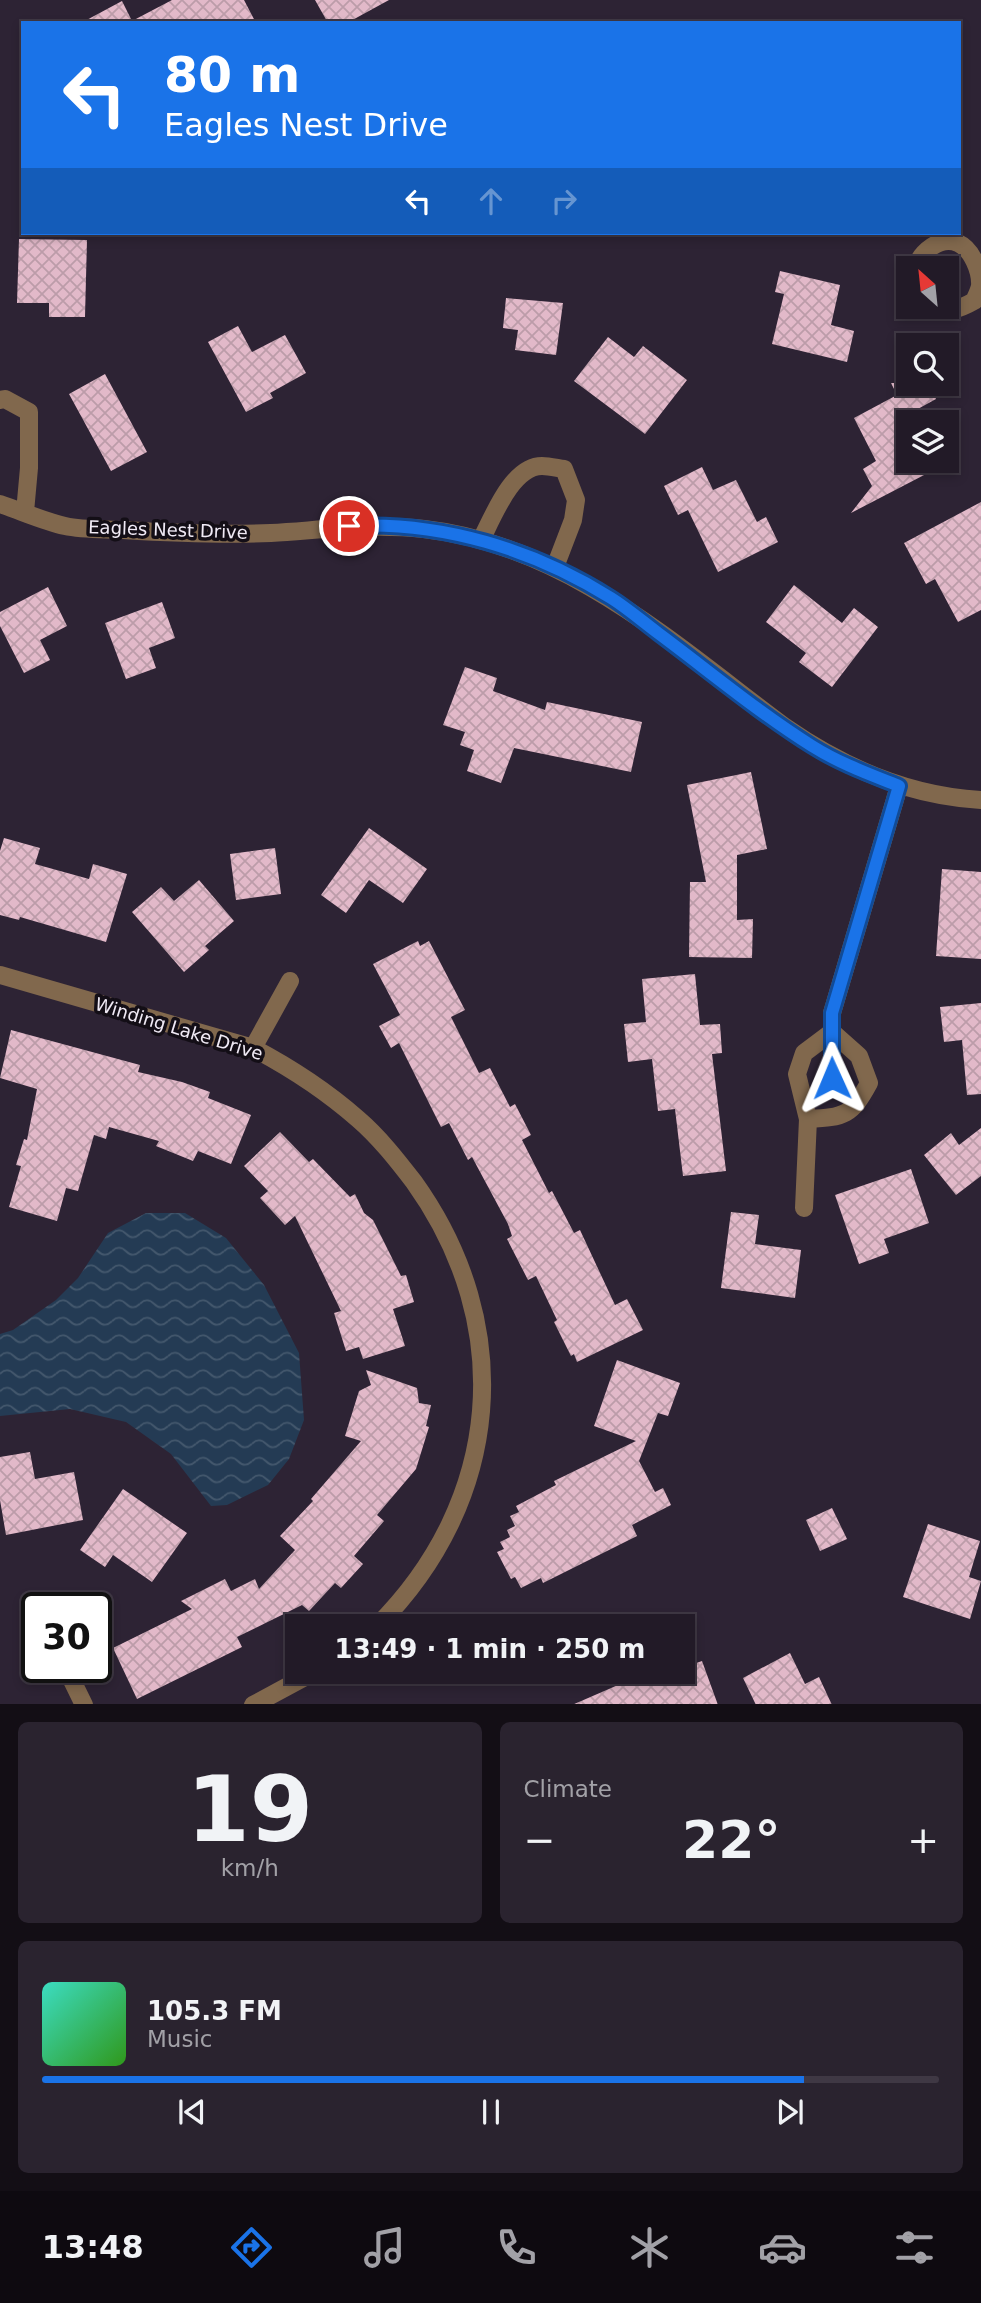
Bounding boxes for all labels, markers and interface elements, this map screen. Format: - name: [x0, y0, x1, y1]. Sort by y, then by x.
- text: 80 m: [164, 47, 300, 104]
- icon: left: [49, 49, 140, 140]
- text: Eagles Nest Drive: [164, 106, 448, 144]
- icon: left: [399, 182, 437, 220]
- icon: ahead: [472, 182, 510, 220]
- icon: right: [545, 182, 583, 220]
- north arrow: [896, 256, 959, 318]
- map controls: [896, 256, 959, 473]
- button: search: [896, 333, 959, 396]
- button: layers: [896, 410, 959, 473]
- pin: [319, 496, 379, 556]
- icon: arrive: [330, 507, 368, 545]
- street label: Eagles Nest Drive: [88, 516, 248, 543]
- street label: Winding Lake Drive: [93, 993, 266, 1064]
- position arrow: [795, 1041, 869, 1115]
- speed limit sign: 30: [21, 1592, 112, 1683]
- text: 13:49 · 1 min · 250 m: [335, 1634, 645, 1664]
- text: 19: [186, 1757, 313, 1862]
- text: Climate: [524, 1776, 612, 1802]
- text: 22°: [682, 1810, 780, 1870]
- text: −: [524, 1818, 555, 1862]
- text: +: [907, 1818, 939, 1862]
- text: km/h: [221, 1855, 279, 1881]
- text: 105.3 FM: [147, 1996, 282, 2026]
- text: Music: [147, 2026, 212, 2052]
- icon: previous: [173, 2093, 211, 2131]
- icon: pause: [472, 2093, 510, 2131]
- icon: next: [771, 2093, 809, 2131]
- icon: directions: [227, 2223, 276, 2272]
- icon: music: [360, 2223, 409, 2272]
- icon: phone: [492, 2223, 541, 2272]
- icon: climate: [625, 2223, 674, 2272]
- icon: car: [758, 2223, 807, 2272]
- icon: filters: [890, 2223, 939, 2272]
- text: 13:48: [42, 2228, 144, 2266]

